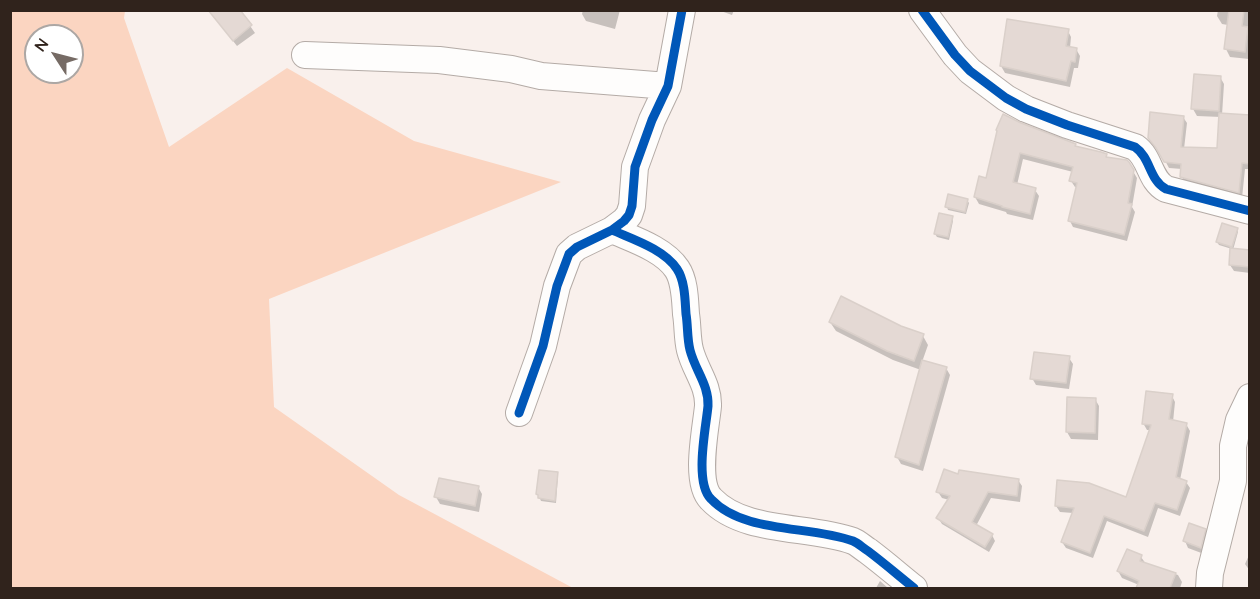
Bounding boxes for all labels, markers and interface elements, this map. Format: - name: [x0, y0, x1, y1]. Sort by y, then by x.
- north arrow: [24, 24, 84, 84]
- text: N: [30, 34, 53, 55]

